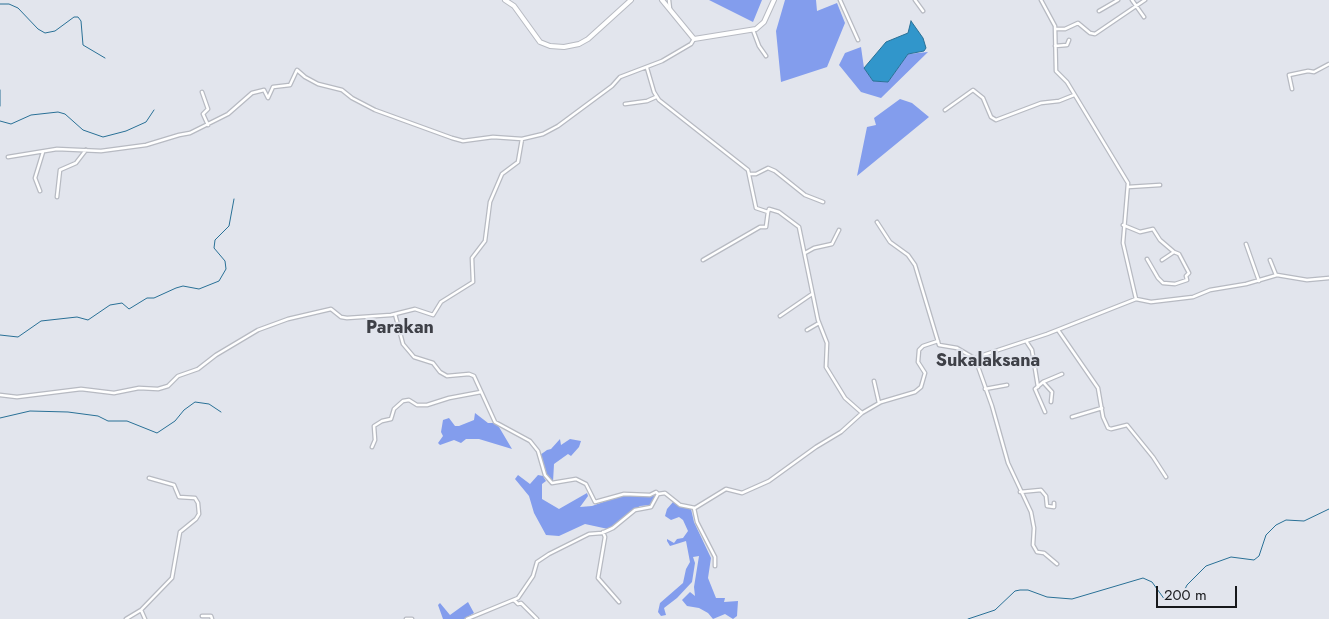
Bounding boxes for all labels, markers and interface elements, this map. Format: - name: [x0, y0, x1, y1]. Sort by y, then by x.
- district label: Parakan: [366, 318, 434, 340]
- district label: Sukalaksana: [936, 351, 1040, 373]
- scale bar: [1159, 576, 1240, 608]
- text: 200 m: [1164, 584, 1207, 606]

